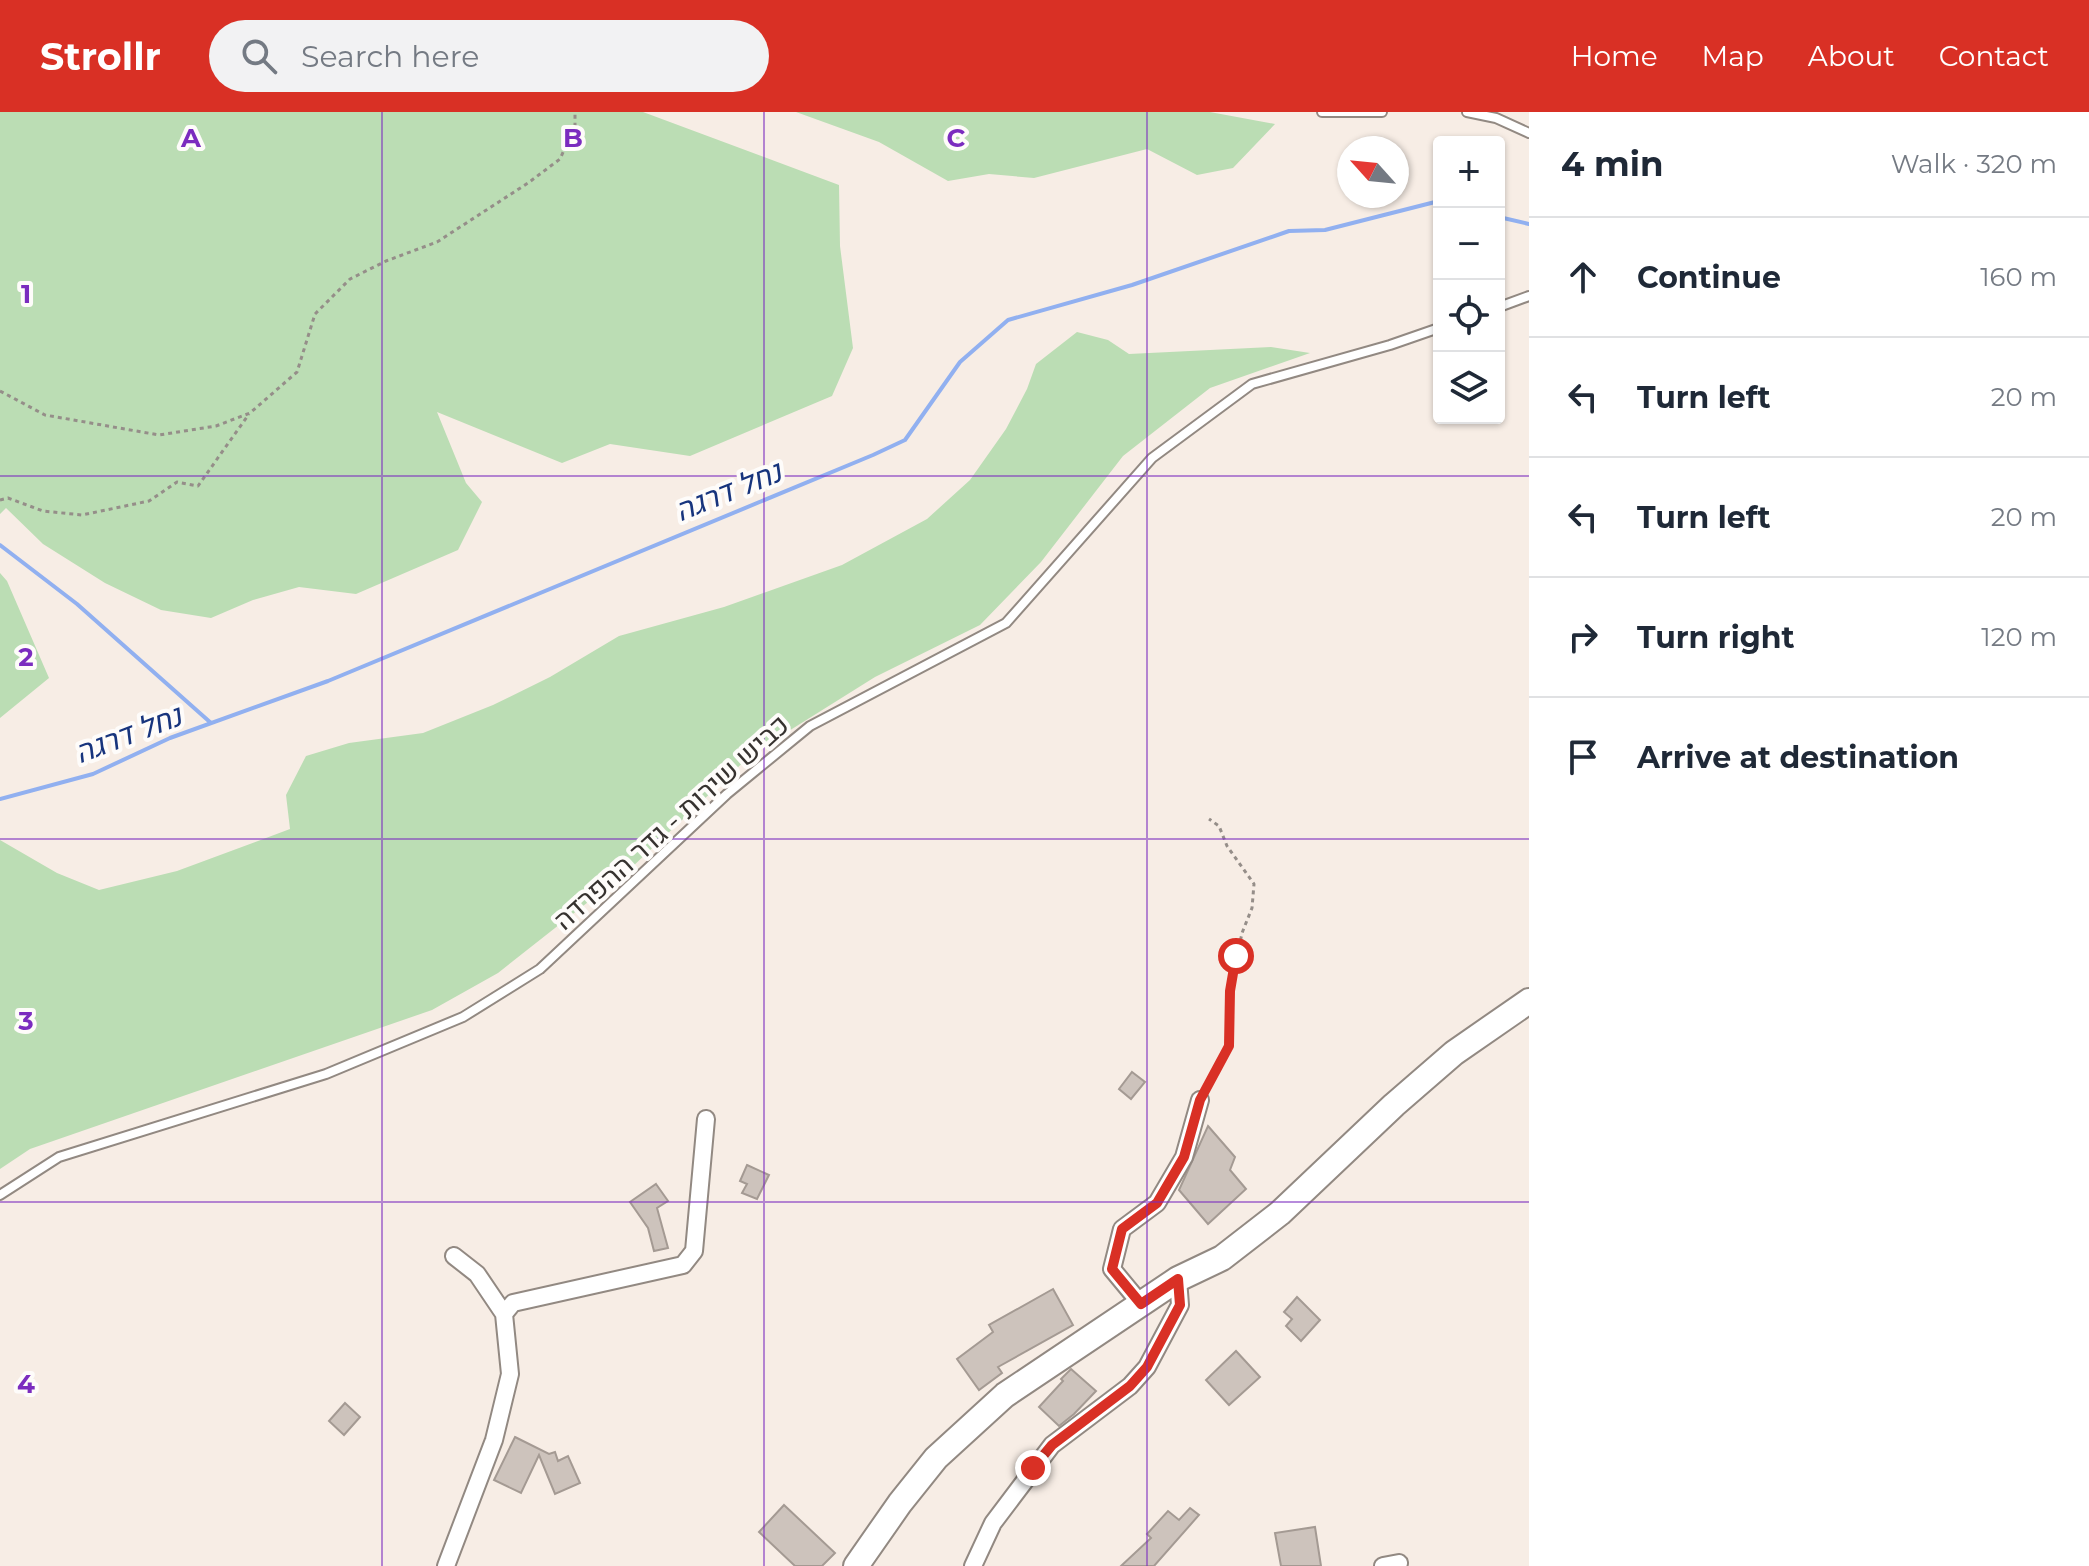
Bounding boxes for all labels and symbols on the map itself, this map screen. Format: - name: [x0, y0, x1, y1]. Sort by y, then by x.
- text: A: [180, 122, 202, 154]
- text: B: [563, 122, 583, 154]
- text: C: [947, 122, 966, 154]
- north arrow: [1337, 136, 1409, 208]
- text: 1: [21, 278, 31, 310]
- water label: נחל דרגה: [669, 452, 789, 529]
- text: 2: [18, 641, 34, 673]
- water label: נחל דרגה: [69, 696, 189, 771]
- street label: כביש שירות - גדר ההפרדה: [546, 707, 796, 937]
- route start: [1218, 938, 1254, 974]
- text: 3: [17, 1005, 34, 1037]
- text: 4: [17, 1368, 35, 1400]
- route end: [1015, 1450, 1051, 1486]

